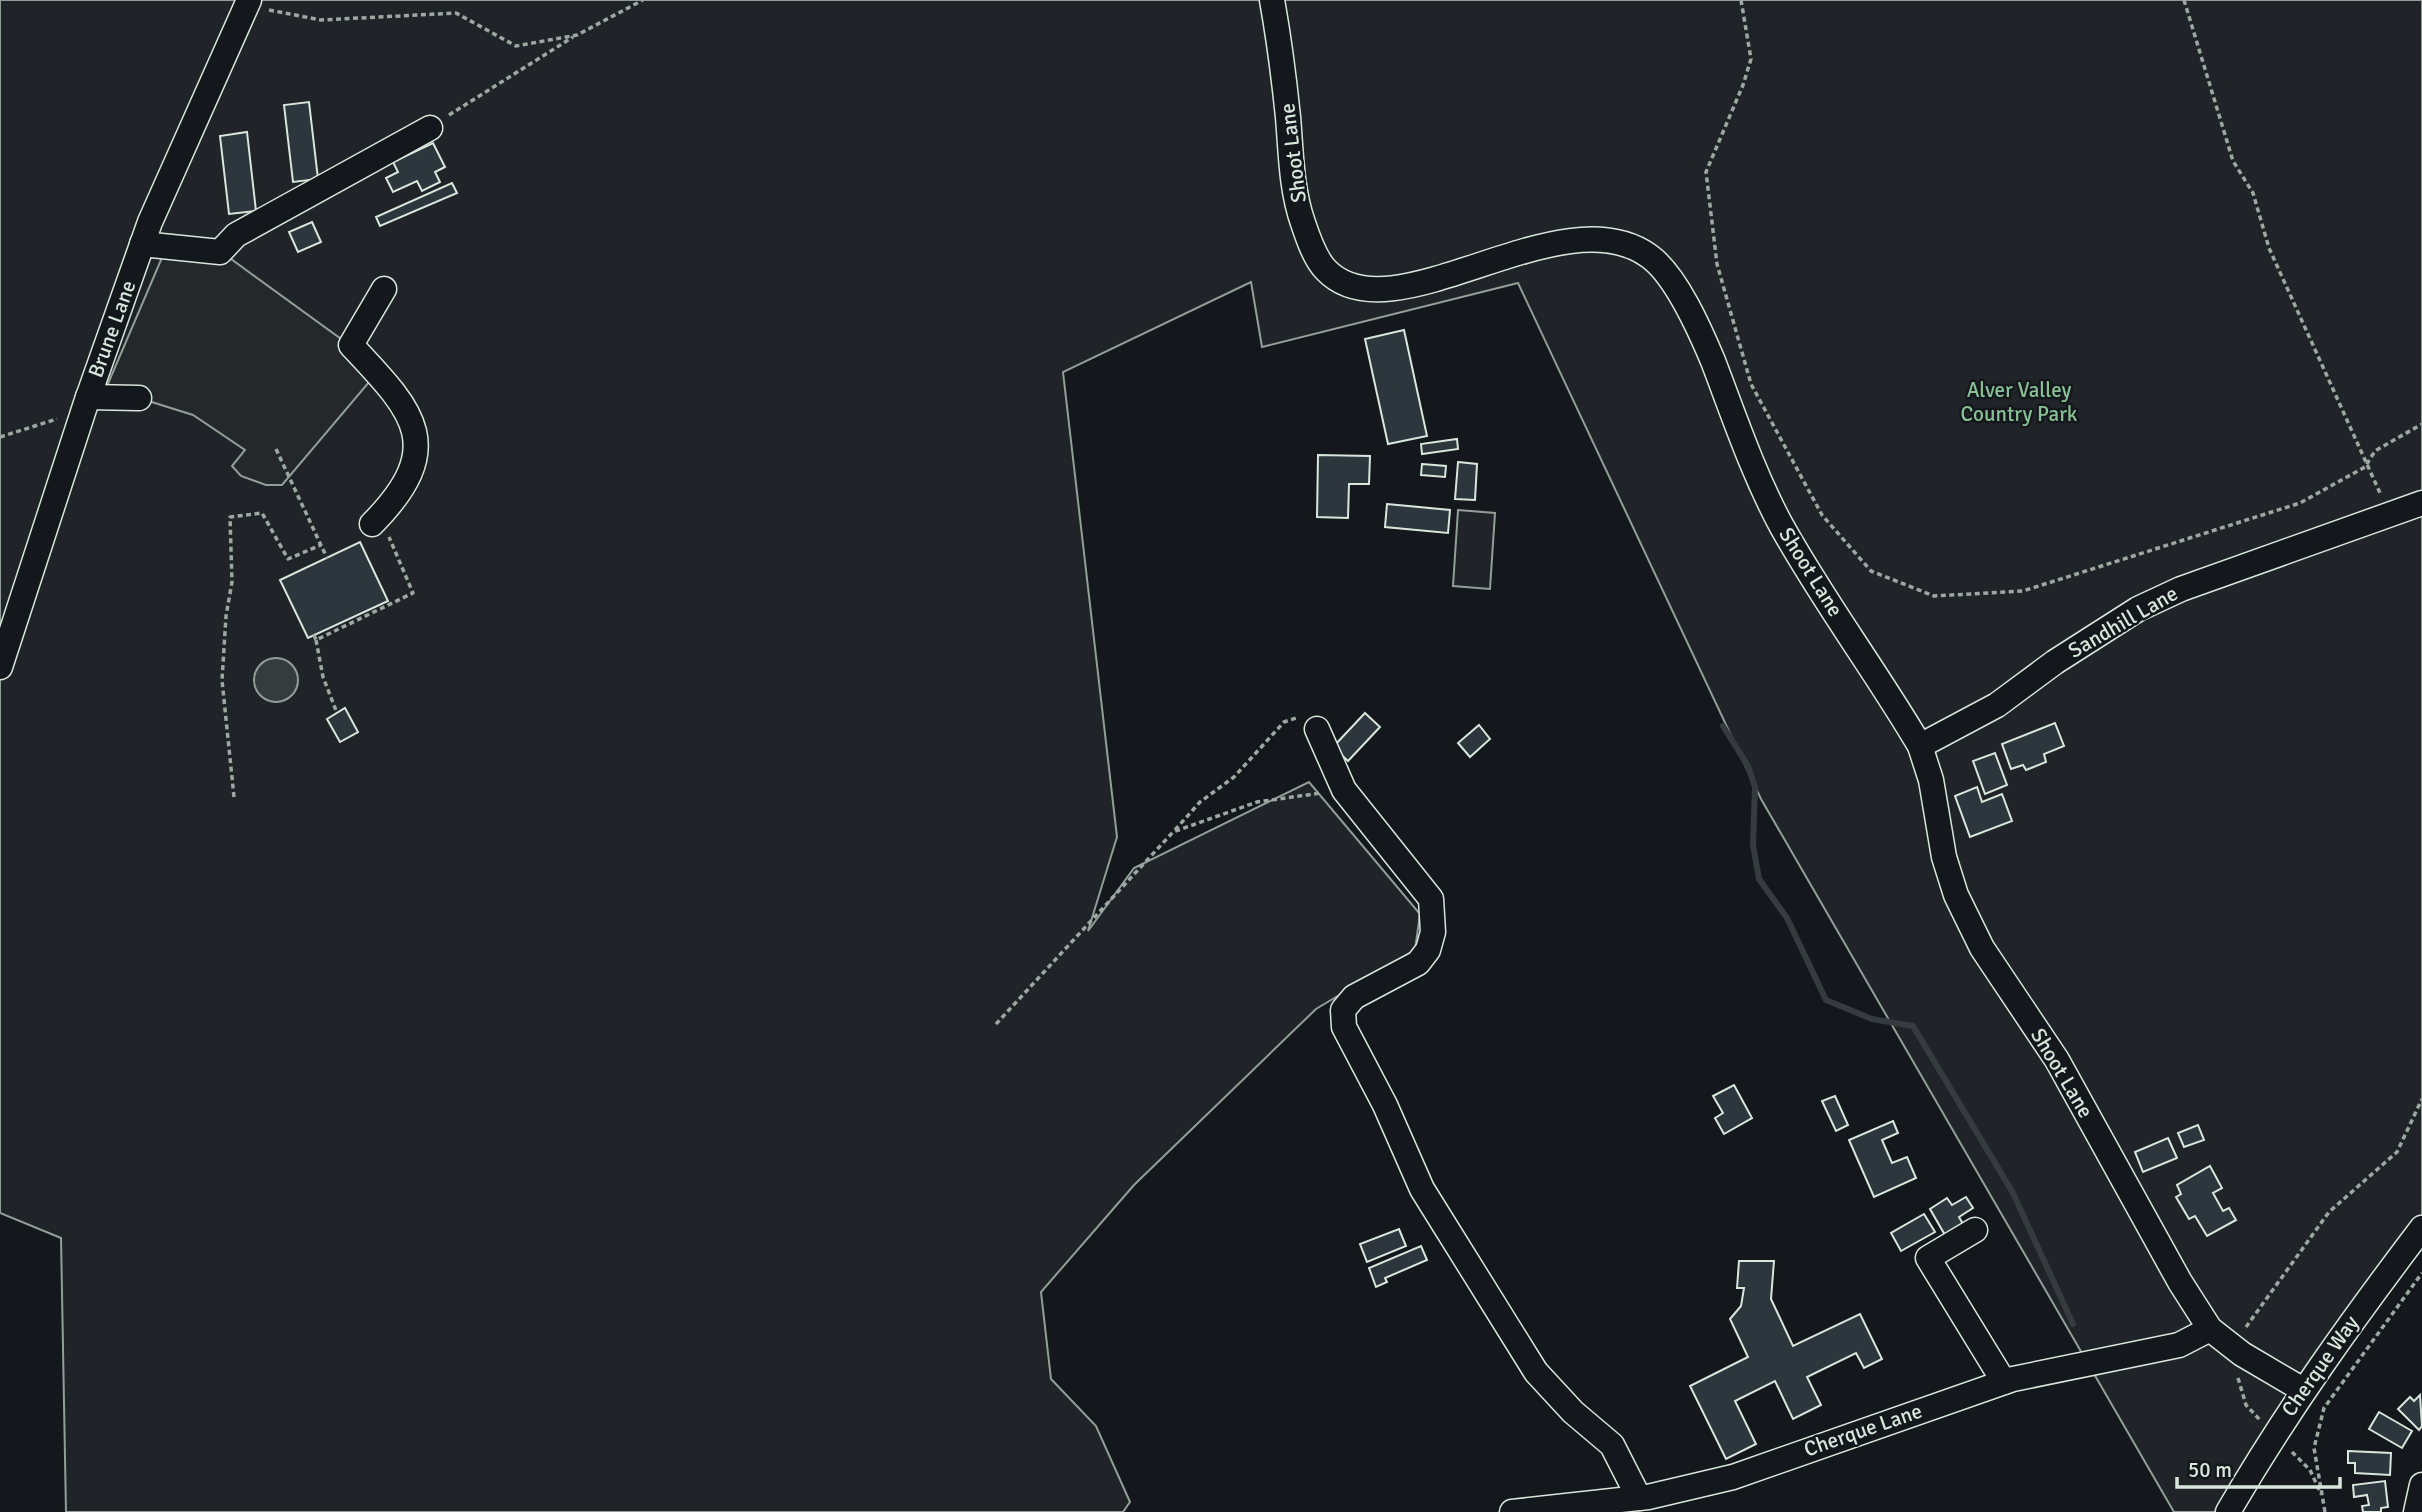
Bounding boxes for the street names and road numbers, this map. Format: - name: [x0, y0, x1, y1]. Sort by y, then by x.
- street label: Shoot Lane: [1274, 102, 1312, 204]
- street label: Brune Lane: [82, 277, 142, 381]
- street label: Shoot Lane: [1773, 523, 1849, 621]
- street label: Sandhill Lane: [2064, 580, 2182, 664]
- street label: Shoot Lane: [2025, 1023, 2099, 1123]
- street label: Cherque Way: [2276, 1310, 2364, 1421]
- street label: Cherque Lane: [1801, 1398, 1925, 1462]

